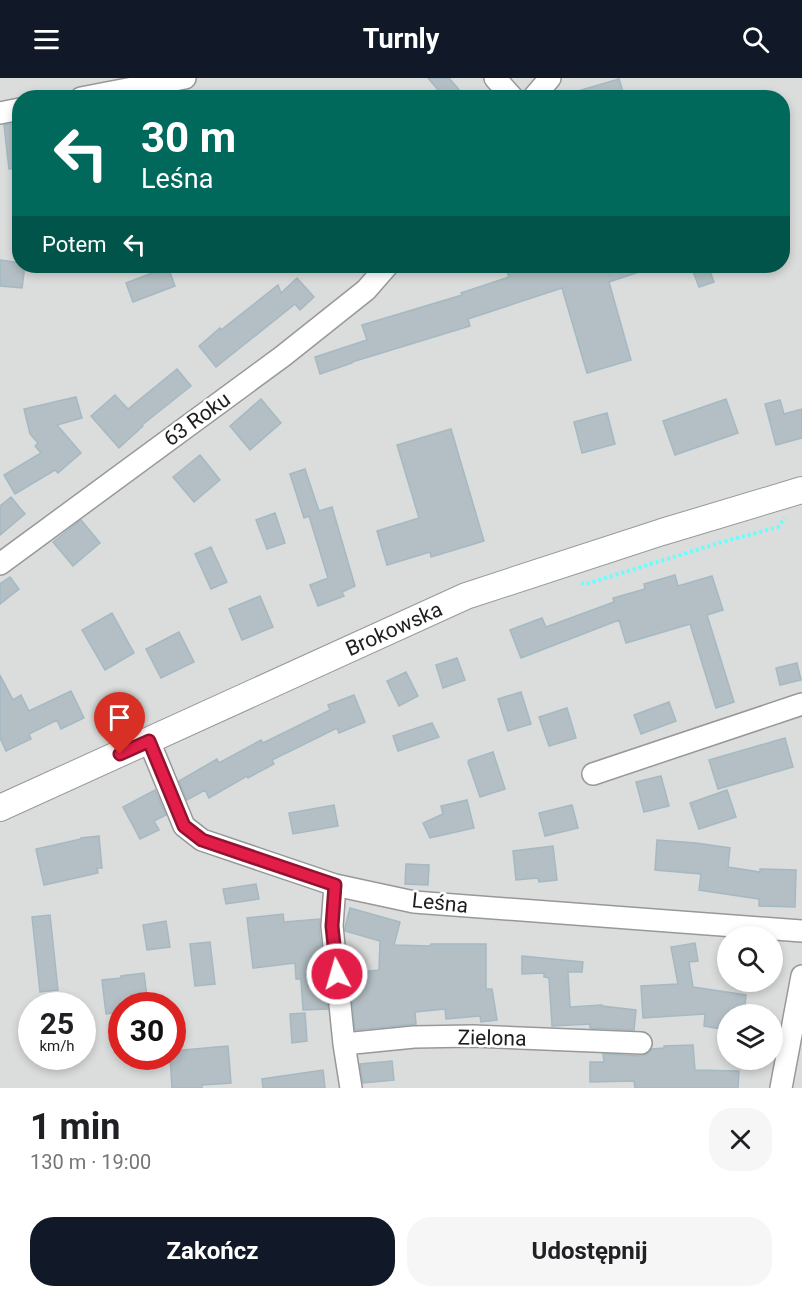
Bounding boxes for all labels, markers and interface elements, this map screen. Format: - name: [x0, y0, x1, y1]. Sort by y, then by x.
- icon: menu: [30, 23, 63, 56]
- text: Turnly: [363, 23, 439, 55]
- icon: search: [739, 23, 772, 56]
- text: 30 m: [141, 113, 236, 162]
- icon: left: [42, 114, 120, 192]
- text: Leśna: [141, 163, 213, 195]
- icon: left: [118, 228, 151, 261]
- text: Potem: [42, 232, 106, 257]
- street label: 63 Roku: [159, 387, 235, 451]
- street label: Brokowska: [342, 597, 446, 661]
- pin: [94, 692, 145, 754]
- icon: arrive: [103, 701, 136, 734]
- street label: Leśna: [411, 888, 469, 918]
- map controls: [717, 926, 783, 1070]
- button: search: [717, 926, 783, 992]
- position arrow: [305, 942, 369, 1006]
- speed limit sign: 30: [108, 992, 186, 1070]
- button: layers: [717, 1004, 783, 1070]
- text: 25: [40, 1006, 74, 1041]
- street label: Zielona: [457, 1025, 527, 1051]
- text: km/h: [39, 1037, 75, 1055]
- text: 1 min: [30, 1106, 121, 1148]
- button: close: [709, 1108, 772, 1171]
- text: 130 m · 19:00: [30, 1150, 151, 1174]
- button: Zakończ: [30, 1217, 395, 1286]
- button: Udostępnij: [407, 1217, 772, 1286]

